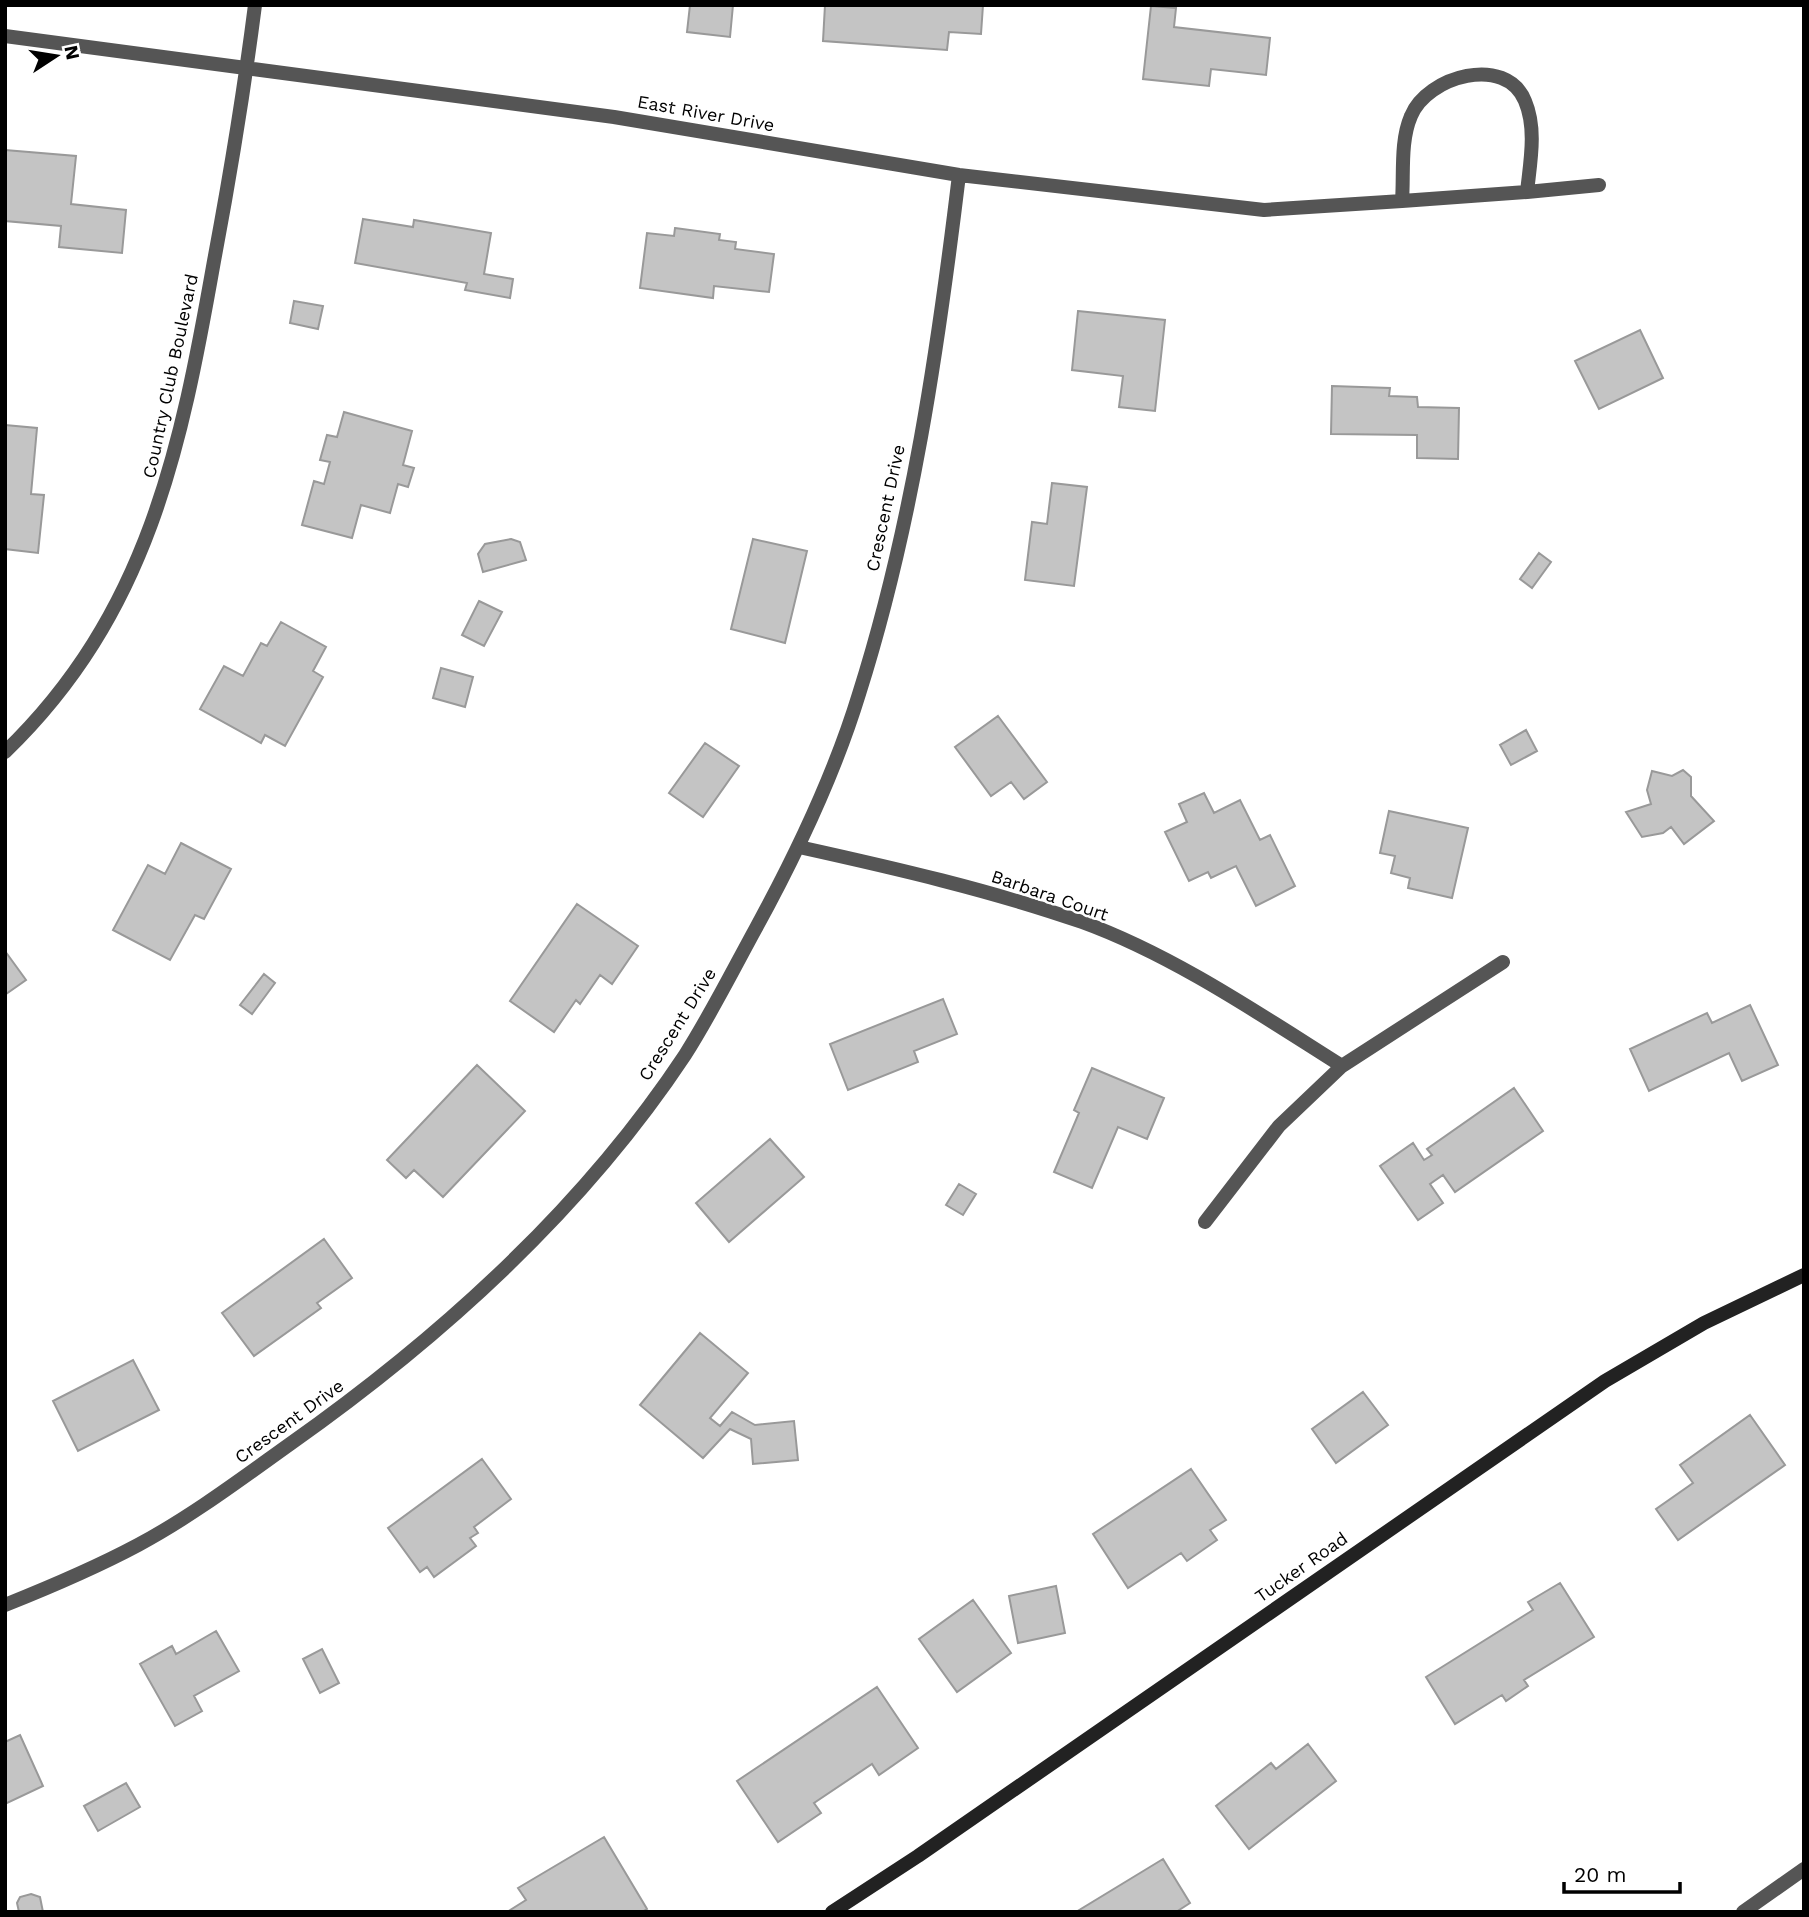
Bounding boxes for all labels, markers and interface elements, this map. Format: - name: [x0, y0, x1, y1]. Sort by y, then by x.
- north arrow: [21, 21, 91, 91]
- text: N: [59, 43, 85, 62]
- street label: East River Drive: [636, 91, 776, 135]
- street label: Country Club Boulevard: [138, 272, 202, 480]
- street label: Crescent Drive: [861, 443, 909, 573]
- street label: Barbara Court: [989, 865, 1112, 925]
- street label: Crescent Drive: [634, 964, 720, 1084]
- street label: Crescent Drive: [231, 1375, 347, 1467]
- street label: Tucker Road: [1251, 1527, 1351, 1607]
- scale bar: [1564, 1850, 1680, 1894]
- text: 20 m: [1574, 1862, 1626, 1887]

